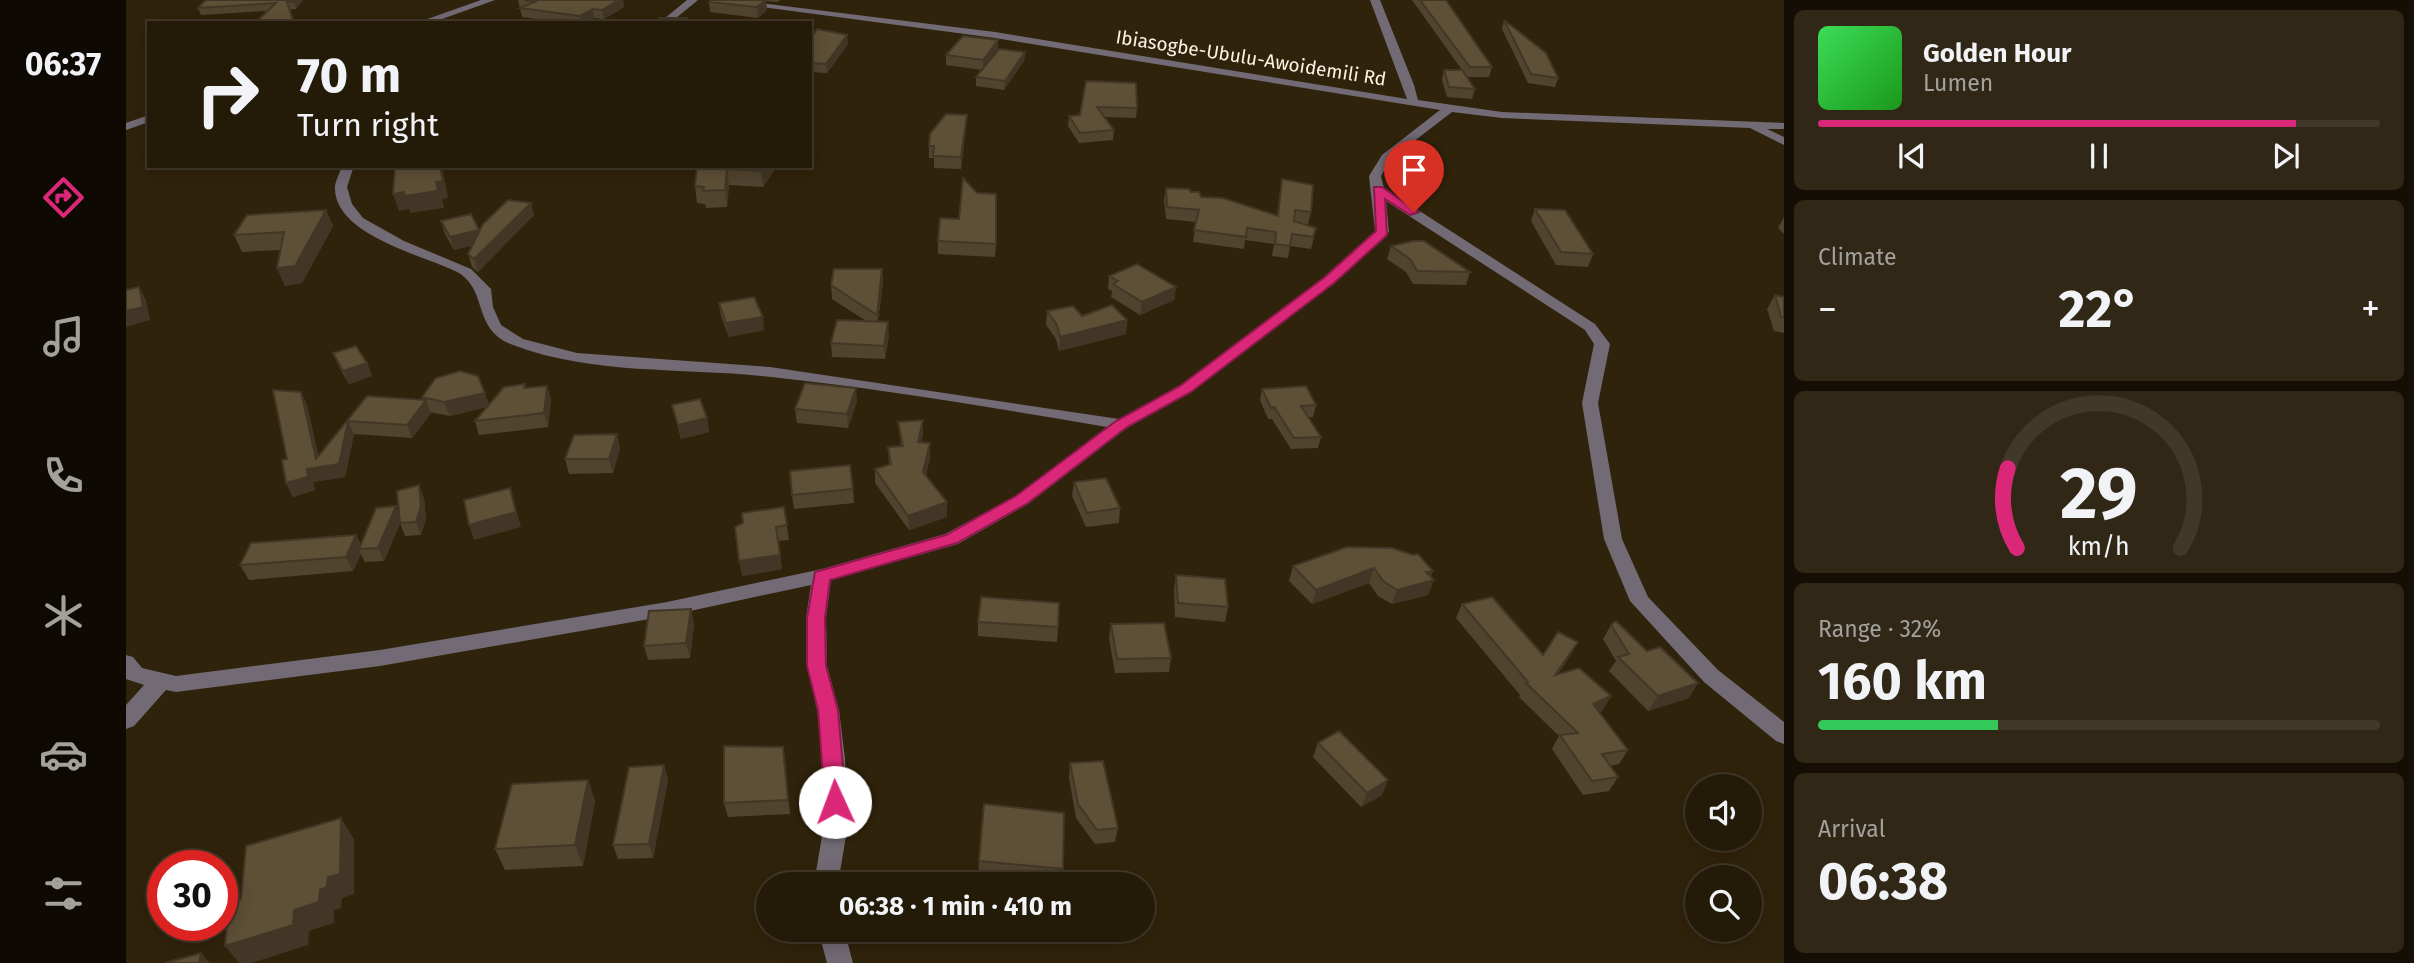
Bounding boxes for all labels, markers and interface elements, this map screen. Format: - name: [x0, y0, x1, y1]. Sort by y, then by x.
- street label: Ibiasogbe-Ubulu-Awoidemili Rd: [1114, 25, 1388, 91]
- text: Golden Hour: [1923, 38, 2071, 69]
- text: 06:37: [25, 45, 101, 83]
- text: 70 m: [297, 46, 401, 105]
- icon: right: [182, 49, 273, 140]
- text: Lumen: [1923, 69, 1993, 97]
- text: Turn right: [297, 106, 439, 144]
- icon: previous: [1893, 137, 1931, 175]
- icon: pause: [2080, 137, 2118, 175]
- icon: next: [2267, 137, 2305, 175]
- pin: [1384, 140, 1444, 212]
- icon: arrive: [1395, 151, 1433, 189]
- icon: directions: [39, 173, 88, 222]
- text: Climate: [1818, 243, 1897, 271]
- text: 22°: [2059, 278, 2139, 341]
- text: −: [1818, 286, 1837, 332]
- text: +: [2361, 286, 2380, 332]
- icon: music: [39, 312, 88, 361]
- text: 29: [2060, 450, 2138, 537]
- icon: phone: [39, 451, 88, 500]
- text: km/h: [2068, 531, 2130, 561]
- icon: climate: [39, 591, 88, 640]
- text: Range · 32%: [1818, 615, 1941, 643]
- text: 160 km: [1818, 650, 1987, 713]
- icon: car: [39, 730, 88, 779]
- position arrow: [798, 765, 872, 839]
- map controls: [1685, 774, 1762, 942]
- button: sound: [1685, 774, 1762, 851]
- text: Arrival: [1818, 815, 1885, 843]
- speed limit sign: 30: [147, 850, 238, 941]
- text: 06:38: [1818, 850, 1948, 913]
- button: search: [1685, 865, 1762, 942]
- icon: filters: [39, 869, 88, 918]
- text: 06:38 · 1 min · 410 m: [839, 891, 1072, 922]

